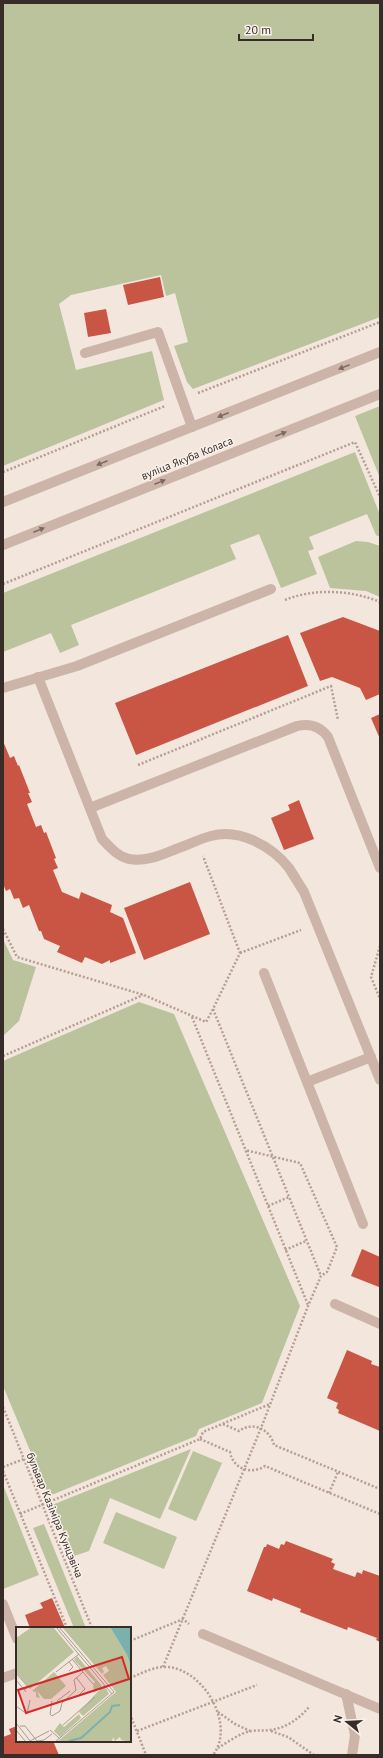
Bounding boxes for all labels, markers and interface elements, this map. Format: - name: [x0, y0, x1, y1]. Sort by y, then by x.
- scale bar: [239, 16, 313, 42]
- text: 20 m: [245, 22, 271, 37]
- one-way arrow: [338, 364, 349, 370]
- one-way arrow: [217, 412, 229, 418]
- one-way arrow: [275, 431, 286, 437]
- street label: вуліца Якуба Коласа: [139, 433, 235, 483]
- one-way arrow: [96, 460, 108, 466]
- one-way arrow: [154, 479, 166, 485]
- one-way arrow: [34, 527, 46, 533]
- street label: бульвар Казіміра Кунцэвіча: [23, 1450, 87, 1580]
- inset map: [16, 1627, 131, 1742]
- north arrow: [327, 1702, 367, 1742]
- text: N: [330, 1713, 345, 1725]

